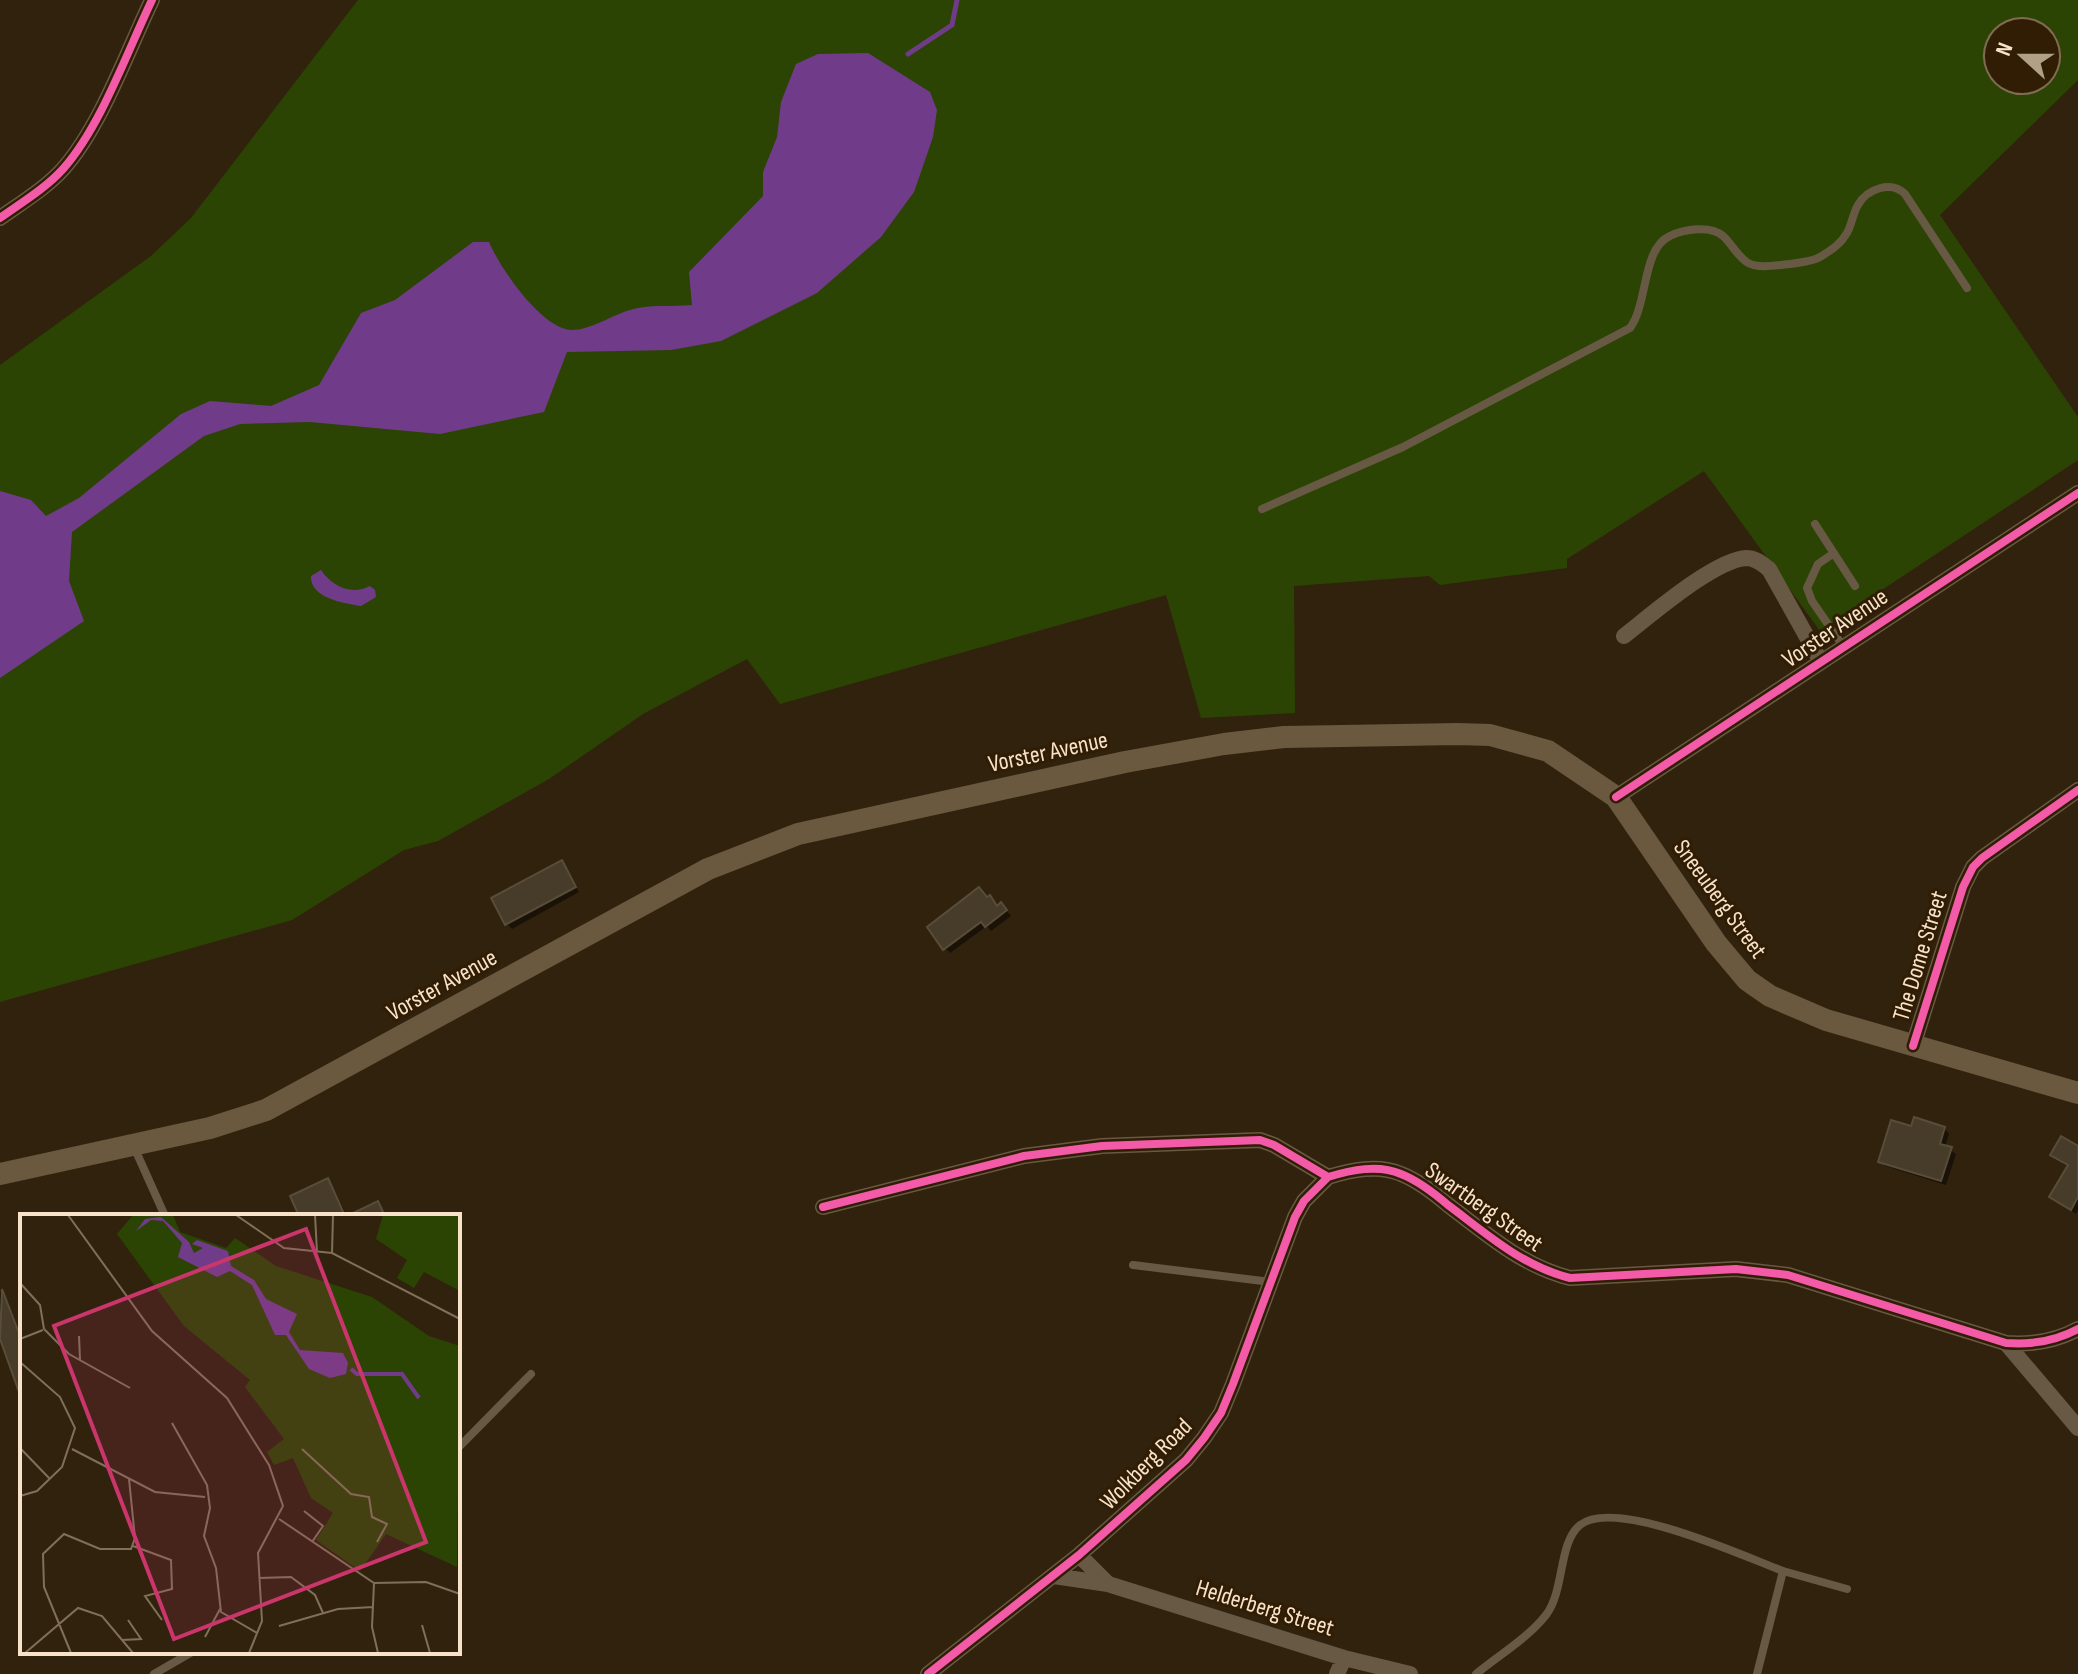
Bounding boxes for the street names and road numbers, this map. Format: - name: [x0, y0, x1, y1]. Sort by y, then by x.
- street label: Vorster Avenue: [1777, 582, 1893, 674]
- street label: Vorster Avenue: [986, 725, 1110, 779]
- street label: Sneeuberg Street: [1667, 834, 1773, 964]
- street label: The Dome Street: [1886, 887, 1954, 1025]
- street label: Vorster Avenue: [382, 943, 502, 1027]
- street label: Swartberg Street: [1420, 1156, 1548, 1258]
- street label: Wolkberg Road: [1094, 1412, 1198, 1516]
- street label: Helderberg Street: [1193, 1573, 1337, 1643]

